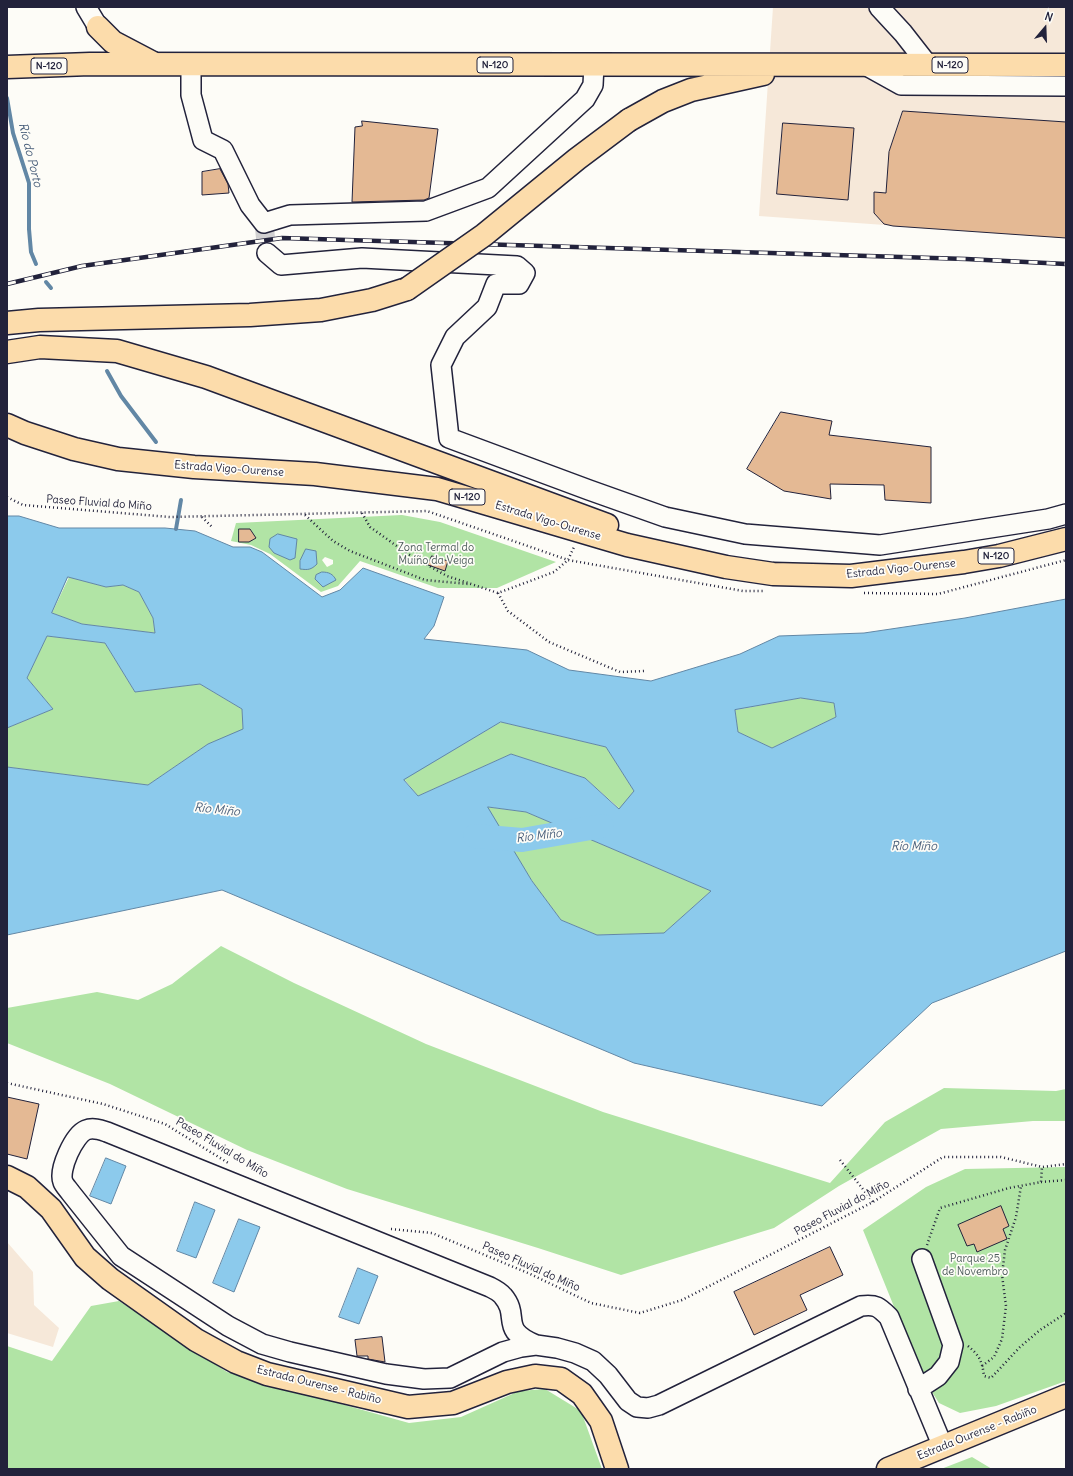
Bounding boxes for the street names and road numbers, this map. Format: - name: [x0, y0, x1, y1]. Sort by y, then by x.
- road number: N-120: [477, 57, 513, 73]
- road number: N-120: [932, 57, 968, 73]
- road number: N-120: [31, 58, 67, 74]
- street label: Estrada Vigo-Ourense: [174, 459, 284, 479]
- road number: N-120: [449, 489, 485, 505]
- street label: Paseo Fluvial do Miño: [46, 493, 152, 513]
- street label: Estrada Vigo-Ourense: [494, 499, 602, 543]
- road number: N-120: [978, 548, 1014, 564]
- street label: Estrada Vigo-Ourense: [846, 557, 956, 581]
- street label: Paseo Fluvial do Miño: [173, 1115, 271, 1181]
- street label: Paseo Fluvial do Miño: [792, 1177, 892, 1239]
- street label: Paseo Fluvial do Miño: [480, 1239, 582, 1295]
- street label: Estrada Ourense - Rabiño: [255, 1363, 383, 1407]
- street label: Estrada Ourense - Rabiño: [915, 1403, 1039, 1463]

